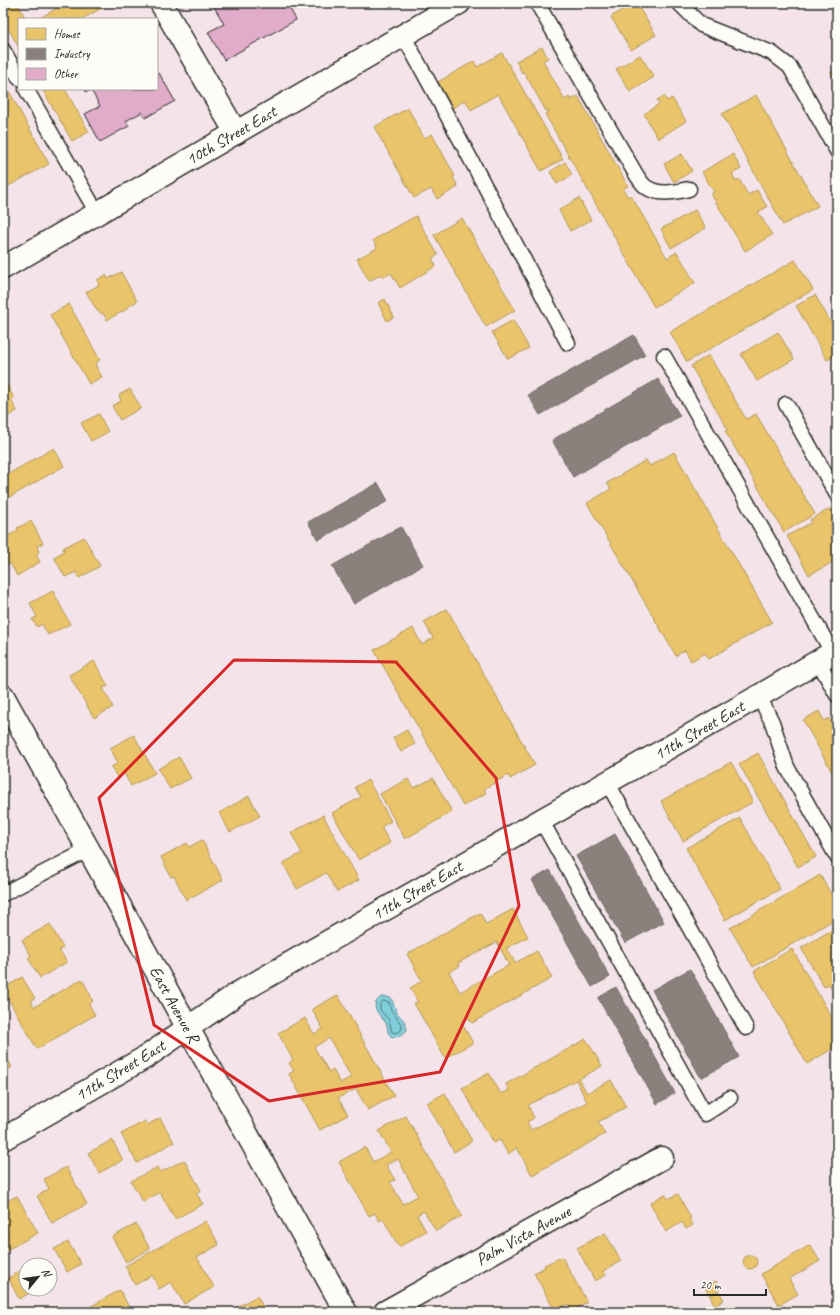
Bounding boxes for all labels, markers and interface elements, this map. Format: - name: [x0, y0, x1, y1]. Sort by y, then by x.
- legend: [18, 18, 158, 90]
- text: Homes: [54, 26, 81, 42]
- text: Industry: [54, 46, 91, 62]
- text: Other: [54, 66, 80, 82]
- street label: 10th Street East: [182, 100, 282, 170]
- street label: 11th Street East: [650, 695, 750, 765]
- street label: 11th Street East: [368, 855, 468, 925]
- street label: East Avenue R: [145, 962, 205, 1048]
- street label: 11th Street East: [72, 1034, 171, 1105]
- street label: Palm Vista Avenue: [472, 1200, 576, 1270]
- north arrow: [18, 1257, 58, 1297]
- text: N: [39, 1266, 56, 1280]
- scale bar: [694, 1271, 766, 1297]
- text: 20 m: [700, 1277, 722, 1293]

